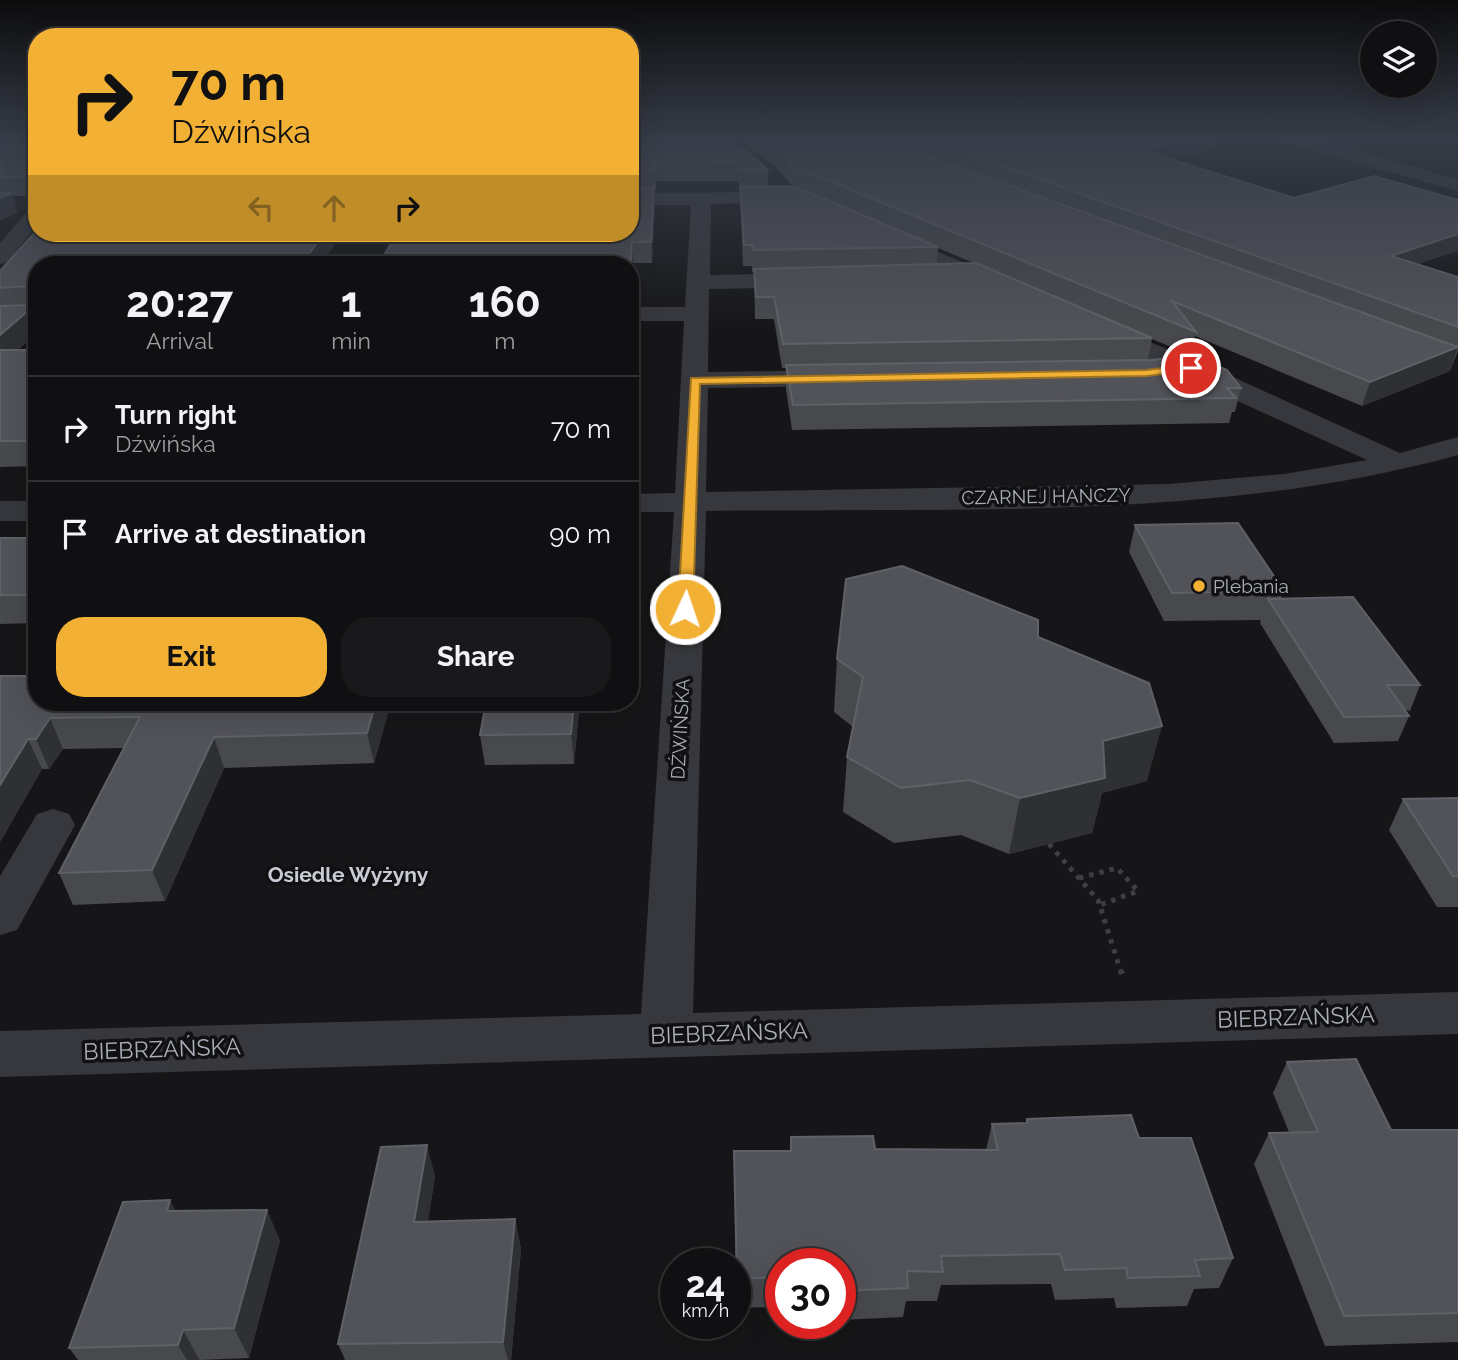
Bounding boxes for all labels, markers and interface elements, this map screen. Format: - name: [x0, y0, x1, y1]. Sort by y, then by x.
- map controls: [1360, 21, 1437, 98]
- button: layers: [1360, 21, 1437, 98]
- text: 70 m: [171, 54, 286, 111]
- icon: right: [56, 56, 147, 147]
- text: Dźwińska: [171, 113, 311, 150]
- icon: left: [242, 189, 280, 227]
- icon: ahead: [315, 189, 353, 227]
- icon: right: [388, 189, 426, 227]
- text: 20:27: [126, 278, 233, 327]
- text: 1: [341, 278, 361, 327]
- text: 160: [469, 278, 541, 327]
- text: Arrival: [146, 327, 213, 354]
- text: min: [331, 327, 371, 354]
- text: m: [494, 327, 515, 354]
- pin: [1161, 338, 1221, 398]
- icon: arrive: [1172, 349, 1210, 387]
- text: Turn right: [115, 400, 236, 430]
- icon: right: [56, 410, 94, 448]
- text: 70 m: [551, 414, 611, 444]
- text: Dźwińska: [115, 430, 216, 457]
- street label: CZARNEJ HAŃCZY: [961, 484, 1131, 508]
- icon: arrive: [56, 515, 94, 553]
- text: Arrive at destination: [115, 519, 366, 549]
- text: 90 m: [549, 519, 611, 549]
- position arrow: [648, 572, 722, 646]
- place label: Plebania: [1213, 575, 1289, 597]
- marker: Plebania: [1191, 578, 1207, 594]
- button: Exit: [56, 617, 327, 697]
- button: Share: [341, 617, 611, 697]
- street label: DŹWIŃSKA: [666, 678, 694, 780]
- district label: Osiedle Wyżyny: [268, 862, 429, 887]
- street label: BIEBRZAŃSKA: [1217, 1000, 1376, 1033]
- street label: BIEBRZAŃSKA: [650, 1016, 809, 1049]
- street label: BIEBRZAŃSKA: [83, 1032, 242, 1065]
- speed limit sign: 30: [765, 1248, 856, 1339]
- text: 24: [686, 1264, 725, 1305]
- text: km/h: [682, 1300, 729, 1321]

